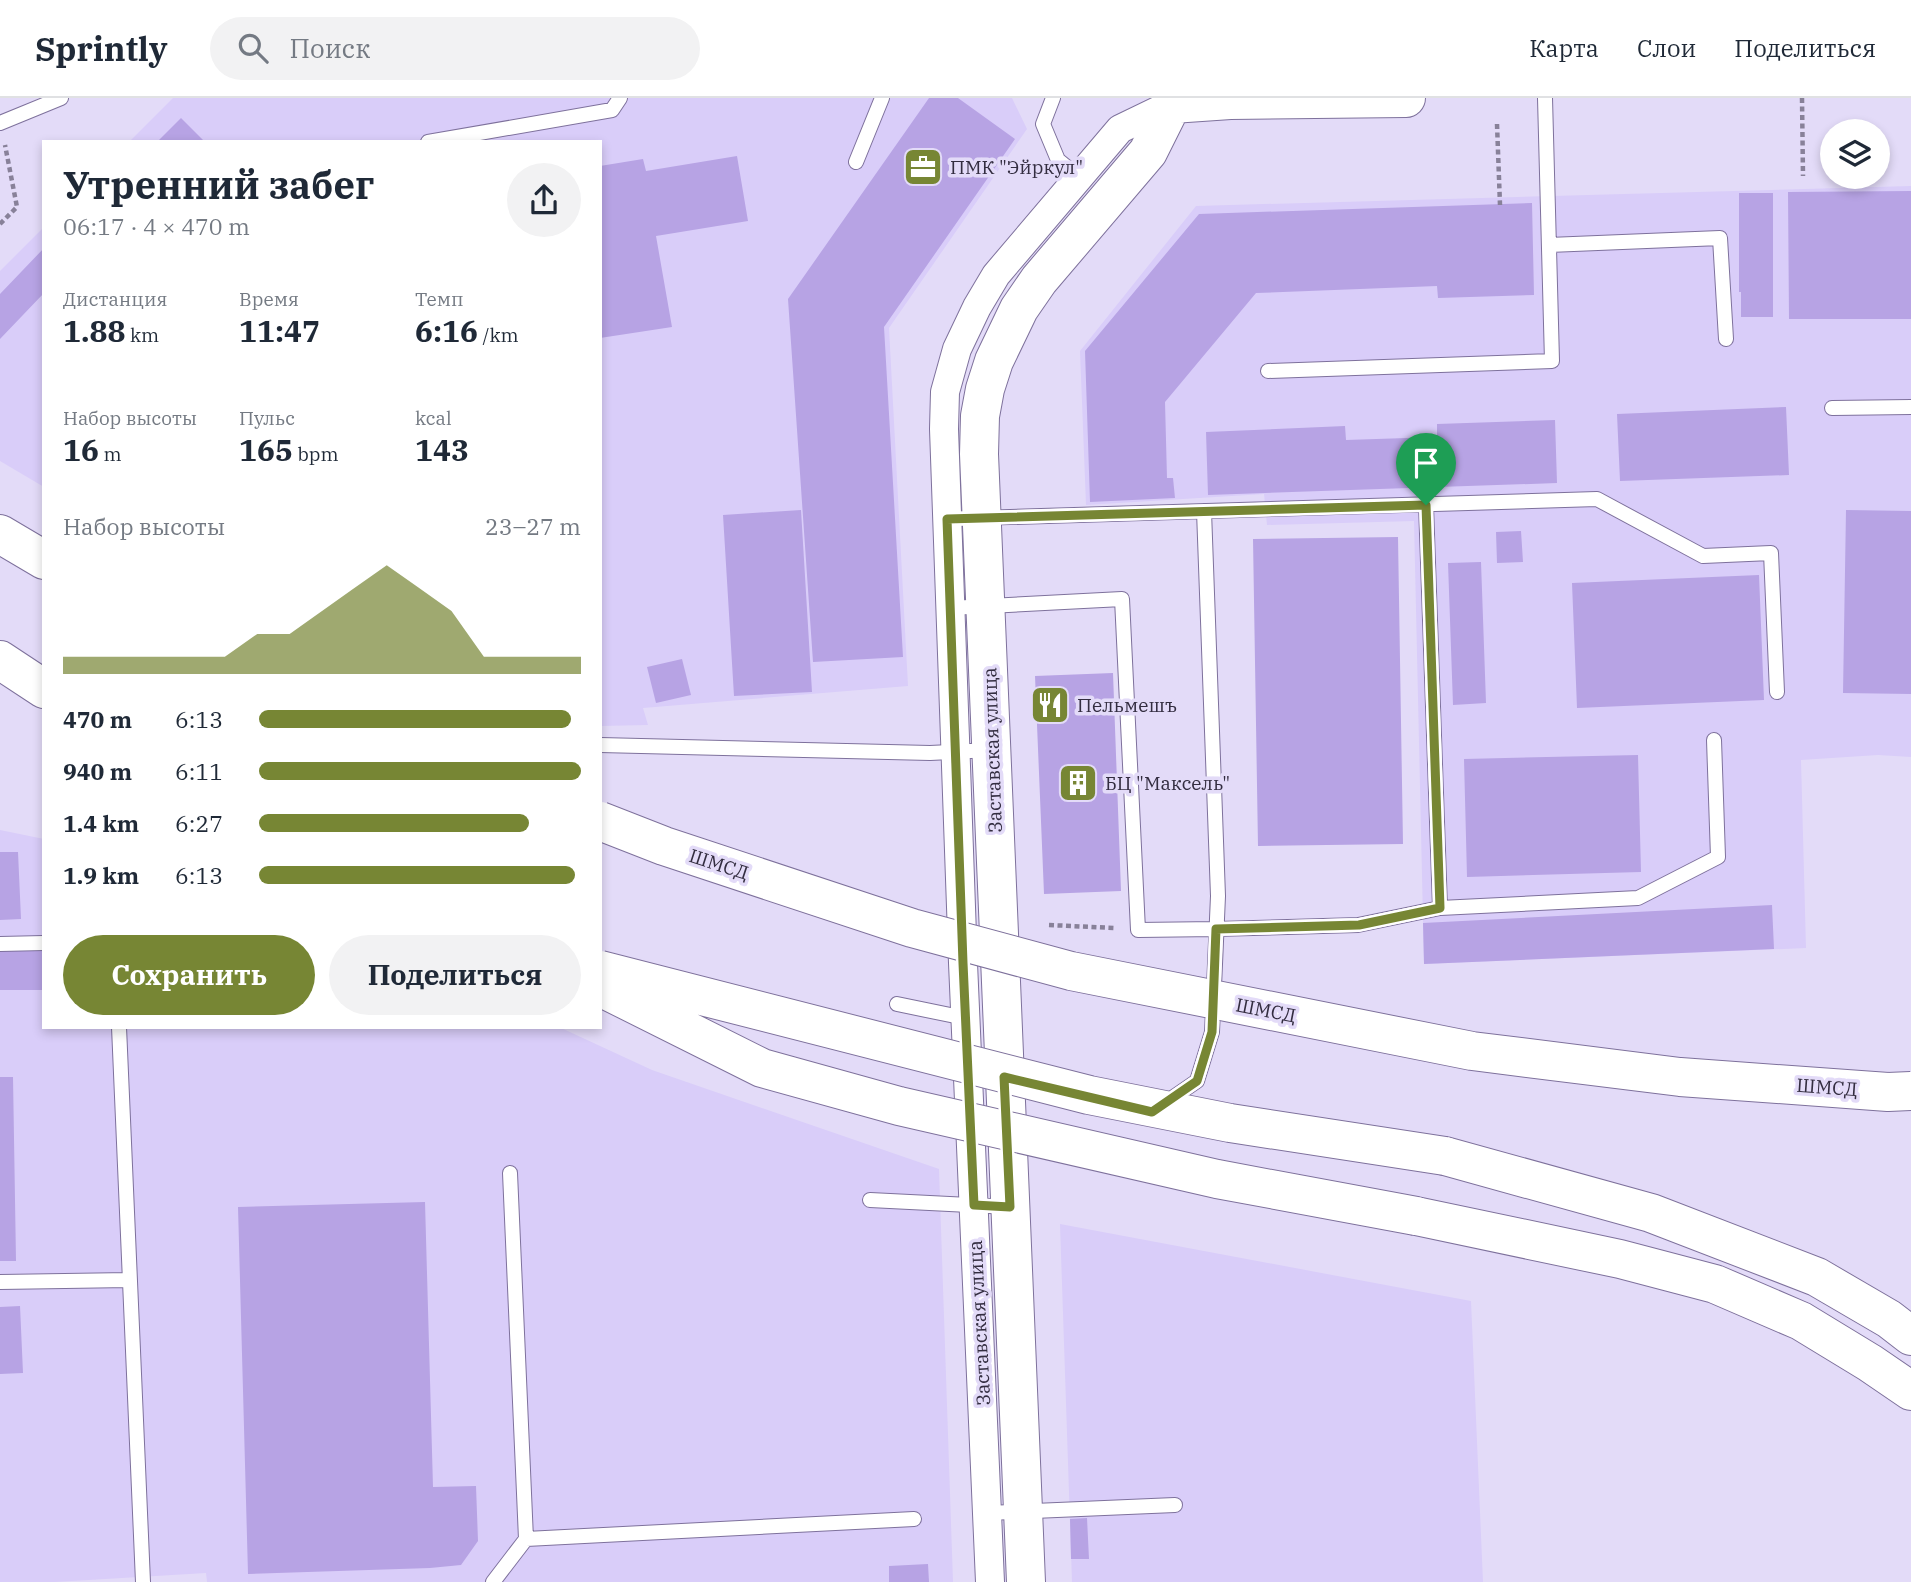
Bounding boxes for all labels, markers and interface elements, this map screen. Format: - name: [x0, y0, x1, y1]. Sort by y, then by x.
- search box: [210, 17, 700, 80]
- text: Sprintly: [35, 27, 168, 70]
- icon: search: [234, 29, 272, 67]
- text: Поиск: [290, 31, 370, 65]
- text: Карта: [1529, 32, 1599, 64]
- text: Слои: [1637, 32, 1696, 64]
- text: Поделиться: [1734, 32, 1876, 64]
- map controls: [1820, 119, 1890, 189]
- button: layers: [1820, 119, 1890, 189]
- office icon: ПМК "Эйркул": [902, 146, 944, 188]
- place label: ПМК "Эйркул": [950, 155, 1083, 179]
- text: Утренний забег: [63, 160, 374, 209]
- button: share: [507, 163, 581, 237]
- text: 06:17 · 4 × 470 m: [63, 211, 250, 241]
- text: Дистанция: [63, 287, 168, 311]
- text: Время: [239, 287, 299, 311]
- text: Темп: [415, 287, 464, 311]
- text: 1.88: [63, 311, 125, 350]
- text: 11:47: [239, 311, 320, 350]
- text: 6:16: [415, 311, 478, 350]
- text: km: [125, 323, 159, 347]
- text: /km: [478, 323, 519, 347]
- text: Набор высоты: [63, 406, 197, 430]
- text: Пульс: [239, 406, 295, 430]
- text: kcal: [415, 406, 452, 430]
- text: 16: [63, 430, 99, 469]
- text: 165: [239, 430, 293, 469]
- text: 143: [415, 430, 469, 469]
- pin: [1396, 433, 1456, 505]
- text: m: [99, 442, 122, 466]
- text: bpm: [293, 442, 339, 466]
- icon: arrive: [1407, 444, 1445, 482]
- text: Набор высоты: [63, 511, 225, 541]
- text: 23–27 m: [485, 511, 581, 541]
- street label: Заставская улица: [977, 667, 1007, 833]
- restaurant icon: Пельмешъ: [1029, 684, 1071, 726]
- place label: Пельмешъ: [1077, 693, 1177, 717]
- text: 470 m: [63, 704, 132, 734]
- text: 6:13: [175, 704, 223, 734]
- text: 940 m: [63, 756, 132, 786]
- text: 6:11: [175, 756, 223, 786]
- building icon: БЦ "Максель": [1057, 762, 1099, 804]
- place label: БЦ "Максель": [1105, 771, 1230, 795]
- text: 1.4 km: [63, 808, 139, 838]
- text: 6:27: [175, 808, 223, 838]
- street label: ШМСД: [686, 843, 752, 885]
- text: 1.9 km: [63, 860, 139, 890]
- text: 6:13: [175, 860, 223, 890]
- button: Сохранить: [63, 935, 315, 1015]
- button: Поделиться: [329, 935, 581, 1015]
- street label: ШМСД: [1234, 992, 1298, 1028]
- street label: ШМСД: [1796, 1073, 1858, 1101]
- street label: Заставская улица: [963, 1240, 995, 1406]

